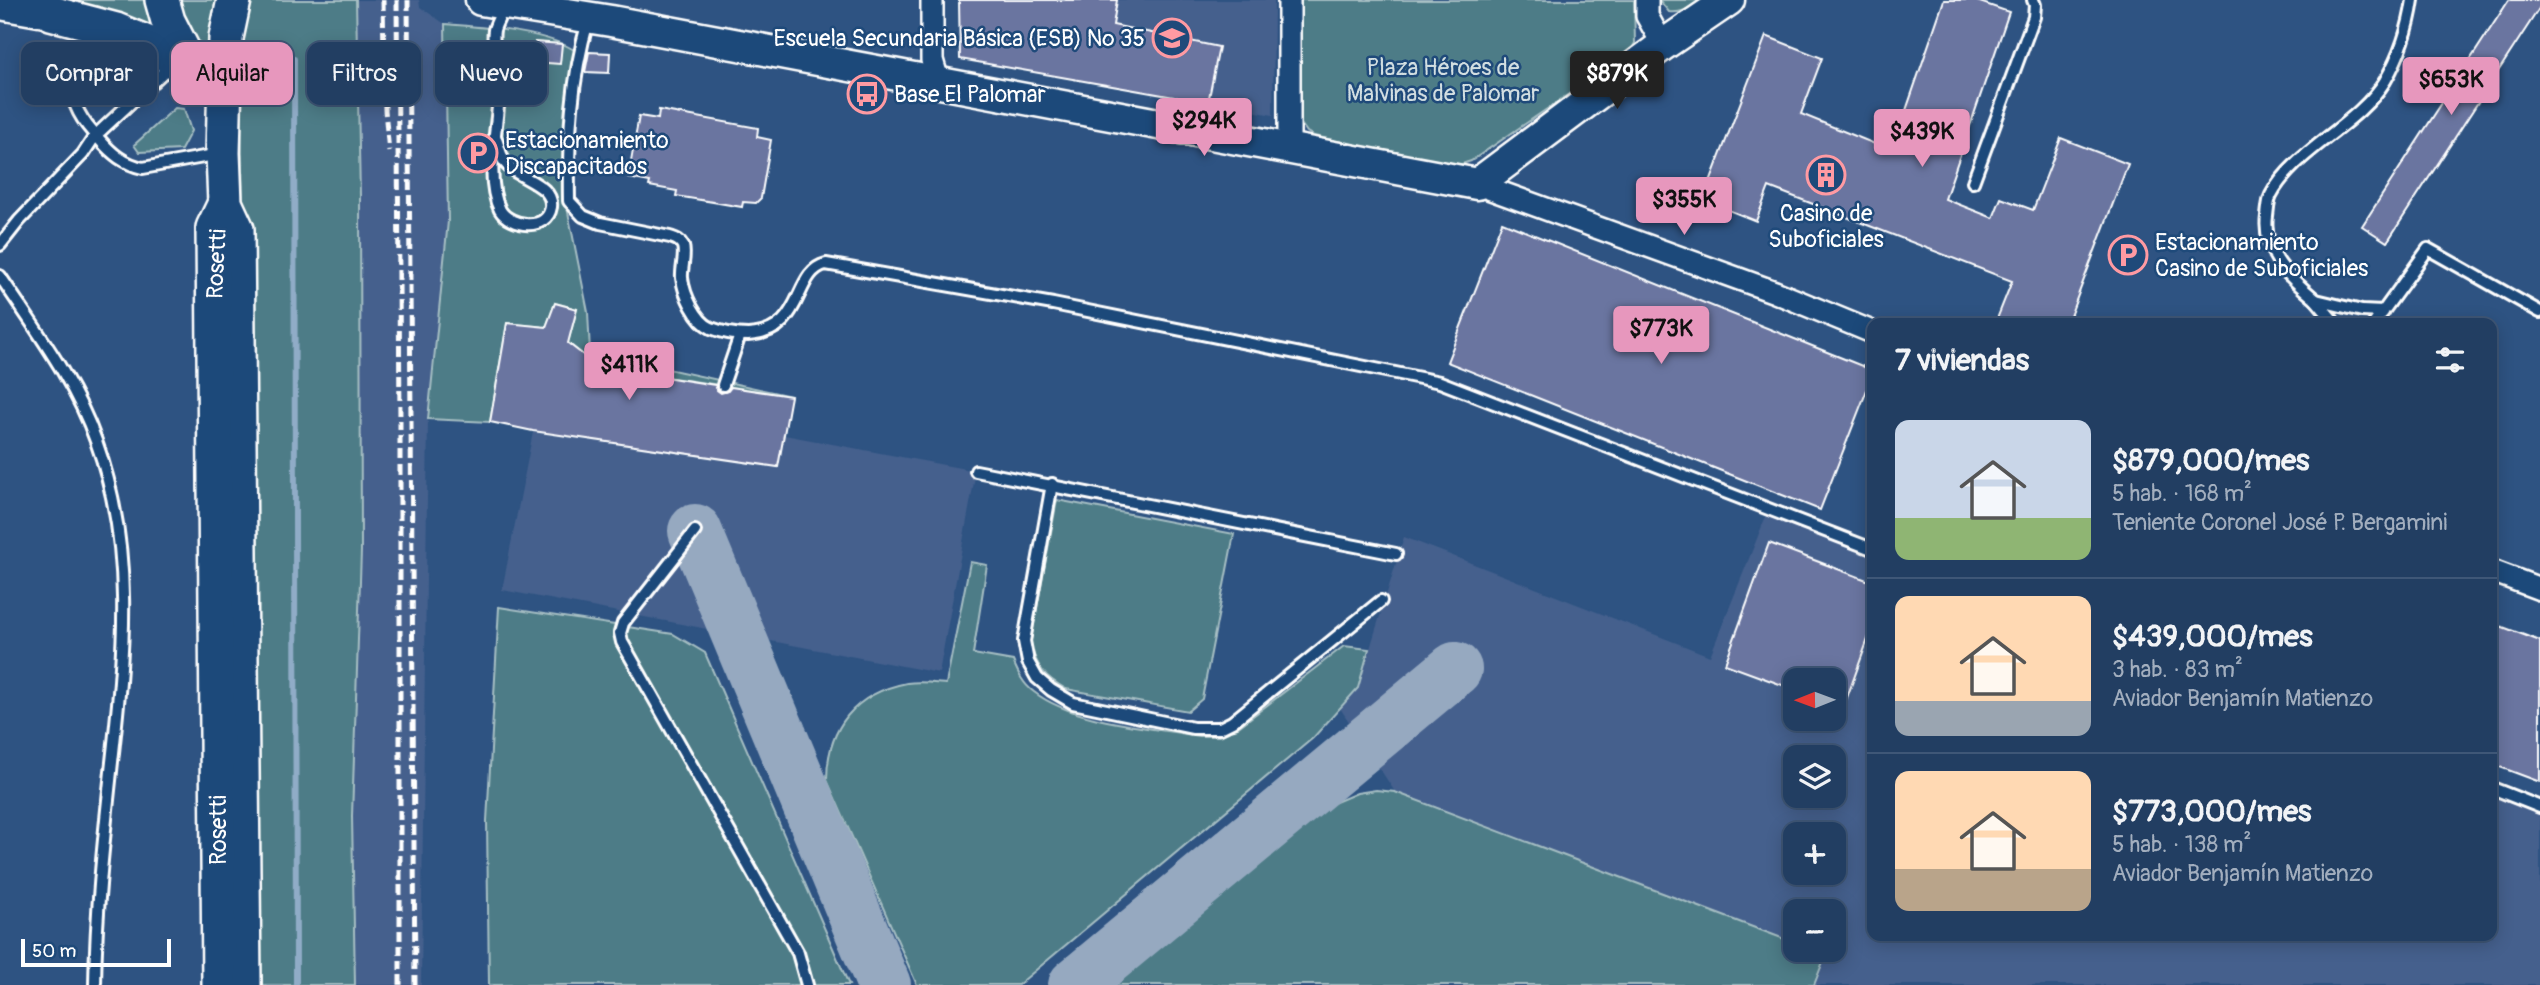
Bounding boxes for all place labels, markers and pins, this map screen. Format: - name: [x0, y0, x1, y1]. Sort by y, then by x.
- school or university icon: Escuela Secundaria Básica (ESB) Nº 35: [1151, 17, 1193, 59]
- place label: Escuela Secundaria Básica (ESB) Nº 35: [774, 24, 1145, 53]
- pin: $879K: [1568, 52, 1666, 111]
- pin: $653K: [2402, 58, 2500, 117]
- bus stop icon: Base El Palomar: [846, 73, 888, 115]
- place label: Base El Palomar: [894, 80, 1046, 109]
- pin: $294K: [1155, 99, 1253, 158]
- pin: $439K: [1873, 110, 1971, 169]
- place label: Estacionamiento Discapacitados: [505, 126, 669, 181]
- parking icon: Estacionamiento Discapacitados: [457, 132, 499, 174]
- building icon: Casino de Suboficiales: [1805, 154, 1847, 196]
- pin: $355K: [1635, 177, 1733, 237]
- place label: Casino de Suboficiales: [1768, 199, 1884, 254]
- place label: Estacionamiento Casino de Suboficiales: [2155, 228, 2368, 283]
- parking icon: Estacionamiento Casino de Suboficiales: [2107, 234, 2149, 276]
- pin: $773K: [1612, 306, 1710, 366]
- pin: $411K: [580, 342, 678, 402]

